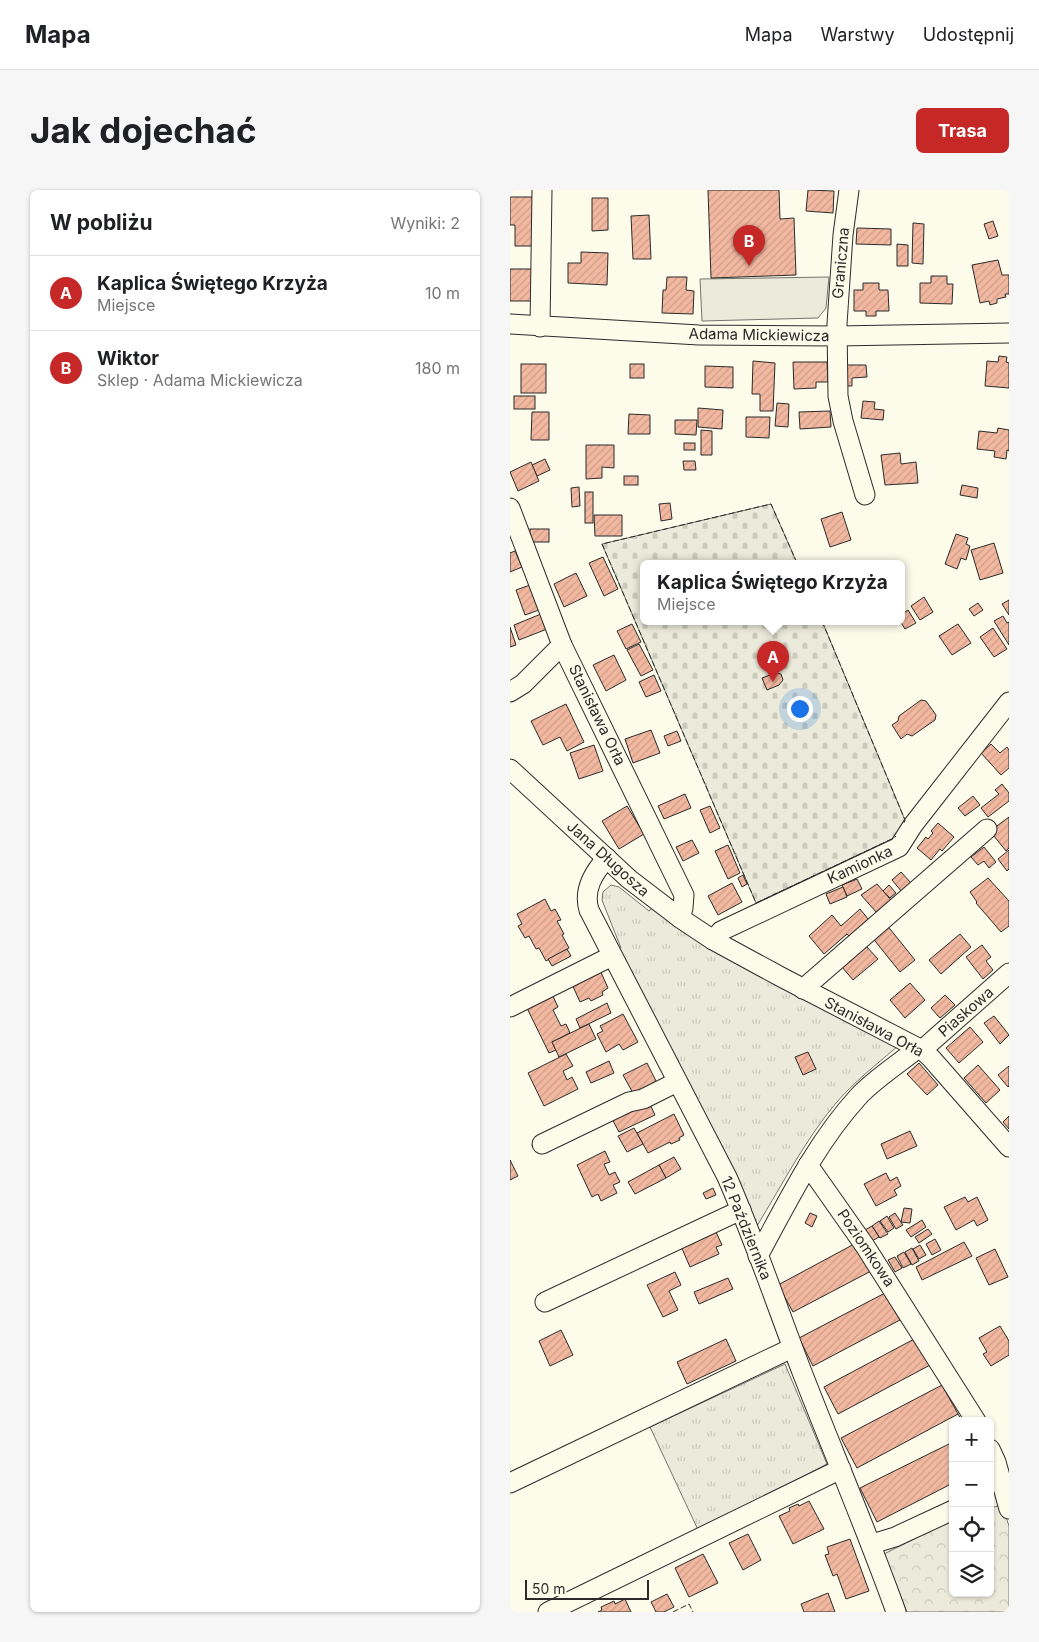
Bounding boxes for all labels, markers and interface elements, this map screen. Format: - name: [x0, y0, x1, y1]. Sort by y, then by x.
- text: Mapa: [25, 20, 91, 49]
- text: Mapa: [745, 24, 792, 45]
- text: Warstwy: [820, 24, 895, 45]
- text: Udostępnij: [923, 24, 1014, 45]
- button: Trasa: [916, 108, 1009, 153]
- text: Jak dojechać: [30, 109, 257, 151]
- text: W pobliżu: [50, 210, 153, 235]
- text: Wyniki: 2: [390, 213, 460, 233]
- pin: B: [733, 225, 765, 266]
- street label: Graniczna: [828, 226, 853, 299]
- text: Kaplica Świętego Krzyża: [97, 272, 328, 295]
- text: A: [60, 283, 72, 303]
- text: 10 m: [425, 283, 460, 303]
- text: Miejsce: [97, 295, 155, 315]
- street label: Adama Mickiewicza: [688, 324, 830, 345]
- text: Wiktor: [97, 347, 159, 370]
- text: B: [61, 358, 71, 378]
- text: 180 m: [415, 358, 460, 378]
- text: Sklep · Adama Mickiewicza: [97, 370, 303, 390]
- popup: [640, 560, 905, 625]
- text: Kaplica Świętego Krzyża: [657, 571, 888, 594]
- text: Miejsce: [657, 594, 716, 614]
- pin: A: [757, 641, 789, 682]
- street label: Stanisława Orła: [565, 661, 630, 768]
- your location: [787, 696, 813, 722]
- street label: Jana Długosza: [563, 817, 654, 901]
- street label: Kamionka: [824, 841, 895, 888]
- street label: Piaskowa: [934, 983, 997, 1041]
- street label: Stanisława Orła: [821, 992, 927, 1061]
- street label: 12 Października: [717, 1173, 776, 1283]
- street label: Poziomkowa: [833, 1205, 899, 1290]
- map controls: [949, 1417, 994, 1597]
- button: +: [949, 1417, 994, 1462]
- button: −: [949, 1462, 994, 1507]
- button: locate: [949, 1507, 994, 1552]
- button: layers: [949, 1552, 994, 1597]
- scale bar: [525, 1577, 649, 1600]
- text: 50 m: [532, 1580, 566, 1597]

